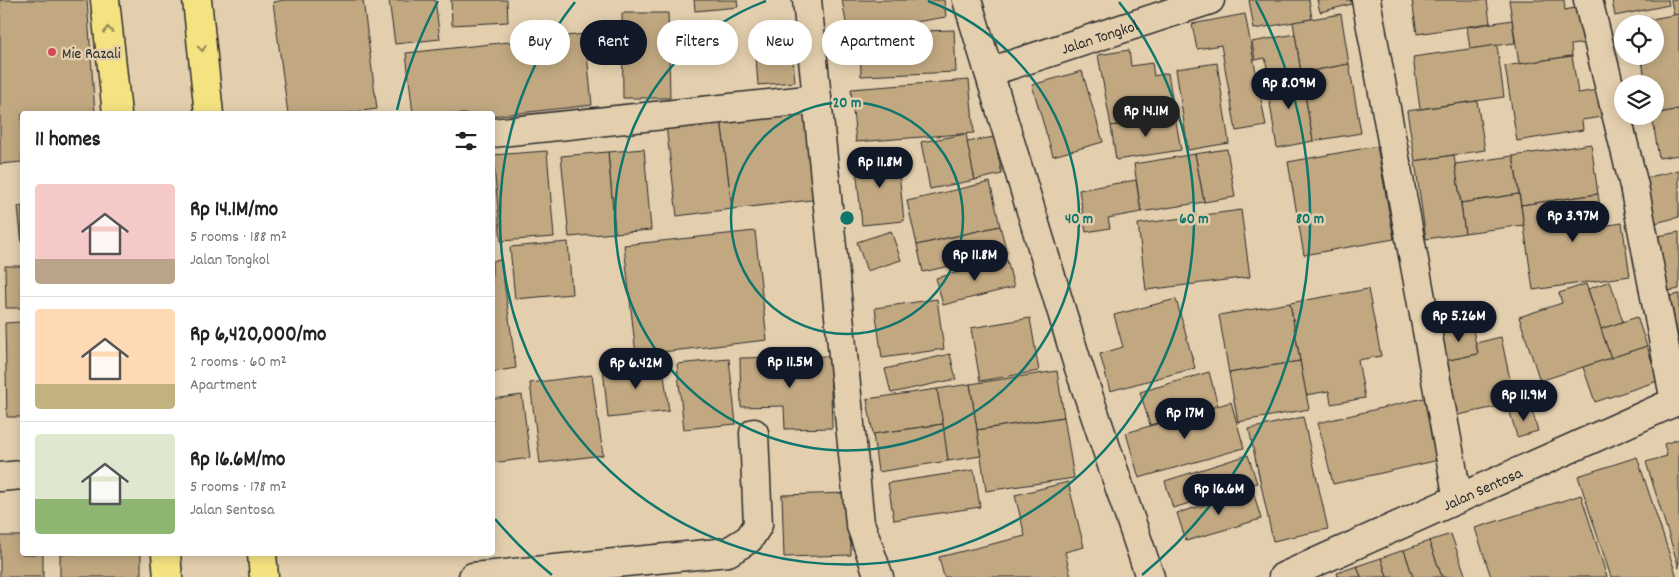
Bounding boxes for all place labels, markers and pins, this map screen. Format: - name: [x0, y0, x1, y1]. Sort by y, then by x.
- place label: Mie Razali: [62, 43, 121, 66]
- marker: Mie Razali: [46, 46, 58, 58]
- pin: Rp 8.09M: [1237, 68, 1341, 110]
- pin: Rp 14.1M: [1094, 96, 1198, 138]
- pin: Rp 11.8M: [828, 146, 932, 189]
- pin: Rp 3.97M: [1521, 200, 1625, 243]
- centre of rings: [838, 209, 856, 227]
- pin: Rp 11.8M: [923, 240, 1027, 282]
- pin: Rp 5.26M: [1407, 300, 1511, 343]
- pin: Rp 11.5M: [738, 346, 842, 389]
- pin: Rp 6.42M: [584, 348, 688, 390]
- pin: Rp 11.9M: [1472, 380, 1576, 422]
- pin: Rp 17M: [1144, 398, 1226, 440]
- pin: Rp 16.6M: [1167, 474, 1271, 516]

